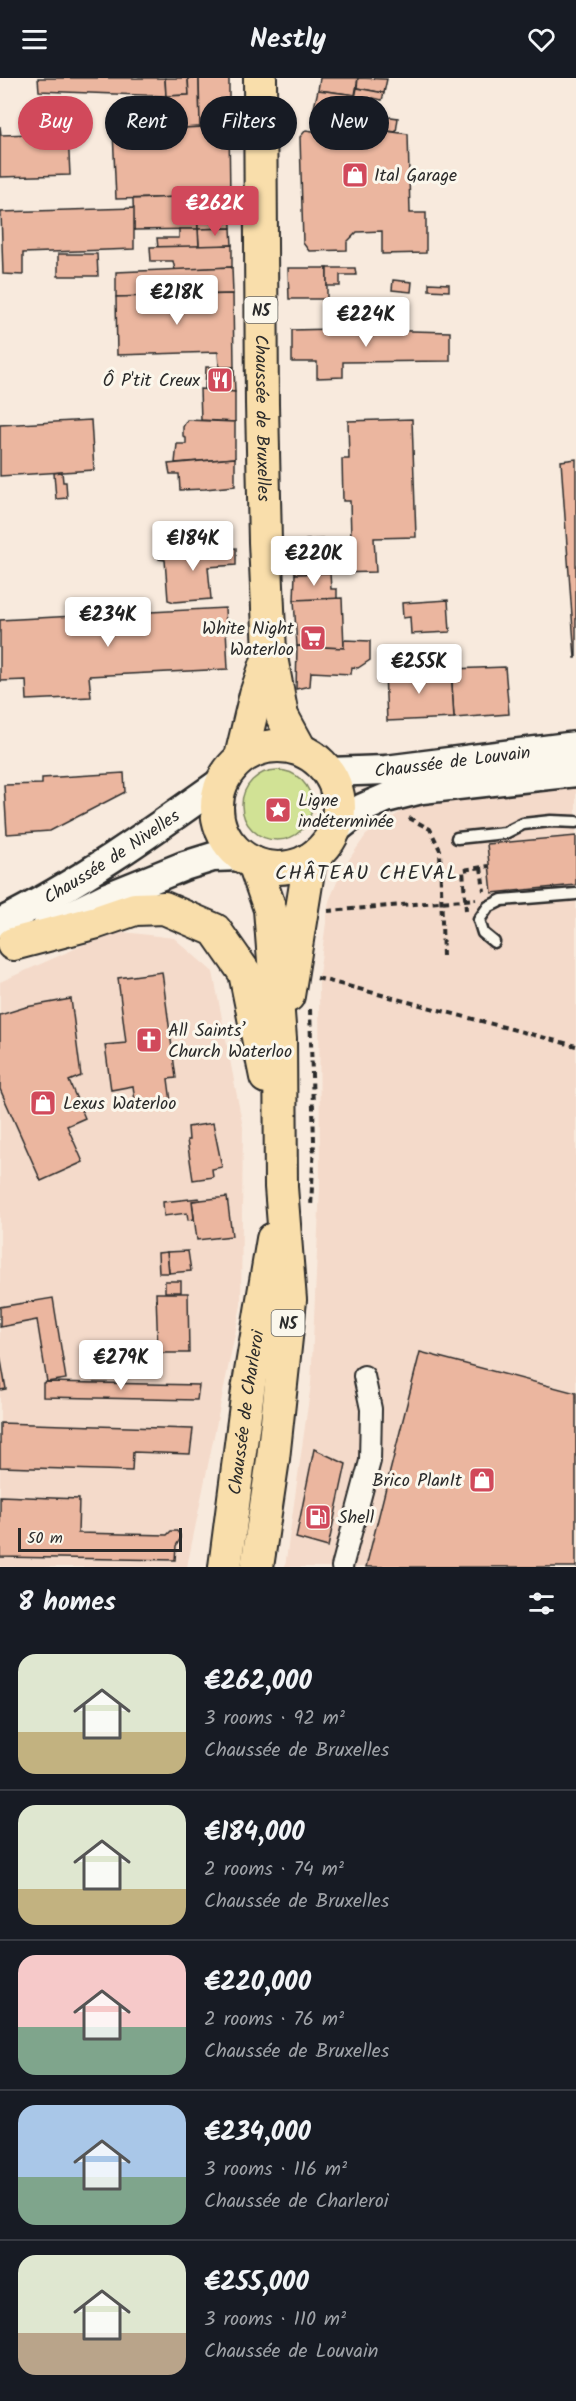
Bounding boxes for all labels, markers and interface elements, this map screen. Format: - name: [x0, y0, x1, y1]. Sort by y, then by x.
- text: Nestly: [250, 18, 326, 61]
- icon: menu: [18, 23, 51, 56]
- icon: heart: [525, 23, 558, 56]
- chip: Buy: [18, 96, 93, 150]
- chip: Rent: [105, 96, 188, 150]
- chip: Filters: [200, 96, 297, 150]
- chip: New: [309, 96, 389, 150]
- shop icon: Ital Garage: [340, 160, 370, 190]
- place label: Ital Garage: [374, 162, 457, 191]
- pin: €262K: [173, 186, 257, 237]
- text: €262K: [186, 189, 244, 221]
- pin: €218K: [135, 275, 219, 326]
- text: €218K: [150, 278, 204, 310]
- road number: N5: [244, 297, 278, 323]
- pin: €224K: [324, 297, 408, 348]
- text: €224K: [337, 300, 395, 332]
- street label: Chaussée de Bruxelles: [246, 334, 277, 502]
- restaurant icon: Ô P'tit Creux: [205, 365, 235, 395]
- place label: Ô P'tit Creux: [103, 367, 200, 396]
- pin: €184K: [151, 521, 235, 572]
- text: €184K: [166, 524, 220, 556]
- pin: €220K: [272, 536, 356, 587]
- text: €220K: [285, 539, 343, 571]
- pin: €234K: [66, 597, 150, 648]
- text: €234K: [79, 600, 137, 632]
- place label: White Night Waterloo: [202, 615, 295, 665]
- supermarket icon: White Night Waterloo: [298, 623, 328, 653]
- pin: €255K: [377, 644, 461, 695]
- text: €255K: [391, 647, 447, 679]
- street label: Chaussée de Louvain: [374, 739, 532, 786]
- place label: Ligne indéterminée: [298, 787, 394, 837]
- place icon: Ligne indéterminée: [263, 795, 293, 825]
- street label: Chaussée de Nivelles: [39, 802, 187, 913]
- district label: CHÂTEAU CHEVAL: [275, 858, 459, 890]
- place label: All Saints’ Church Waterloo: [168, 1017, 292, 1067]
- church icon: All Saints’ Church Waterloo: [134, 1025, 164, 1055]
- shop icon: Lexus Waterloo: [28, 1088, 58, 1118]
- place label: Lexus Waterloo: [63, 1090, 176, 1119]
- road number: N5: [272, 1310, 304, 1336]
- street label: Chaussée de Charleroi: [221, 1327, 274, 1497]
- pin: €279K: [79, 1340, 163, 1391]
- text: €279K: [93, 1343, 149, 1375]
- shop icon: Brico PlanIt: [467, 1465, 497, 1495]
- place label: Brico PlanIt: [372, 1467, 463, 1496]
- fuel station icon: Shell: [303, 1502, 333, 1532]
- place label: Shell: [338, 1504, 375, 1533]
- scale bar: [18, 1525, 182, 1552]
- text: 50 m: [27, 1526, 63, 1551]
- text: 8 homes: [18, 1582, 116, 1624]
- icon: filters: [525, 1587, 558, 1620]
- text: €262,000: [204, 1661, 312, 1703]
- icon: home: [66, 1678, 138, 1750]
- text: 3 rooms · 92 m²: [204, 1703, 345, 1735]
- text: Chaussée de Bruxelles: [204, 1735, 389, 1767]
- text: €184,000: [204, 1812, 305, 1854]
- icon: home: [66, 1829, 138, 1901]
- text: 2 rooms · 74 m²: [204, 1854, 344, 1886]
- text: Chaussée de Bruxelles: [204, 1886, 389, 1918]
- text: €220,000: [204, 1962, 311, 2004]
- icon: home: [66, 1979, 138, 2051]
- text: 2 rooms · 76 m²: [204, 2004, 344, 2036]
- text: Chaussée de Bruxelles: [204, 2036, 389, 2068]
- text: €234,000: [204, 2112, 311, 2154]
- icon: home: [66, 2129, 138, 2201]
- text: 3 rooms · 116 m²: [204, 2154, 347, 2186]
- text: Chaussée de Charleroi: [204, 2186, 389, 2218]
- text: €255,000: [204, 2262, 309, 2304]
- icon: home: [66, 2279, 138, 2351]
- text: 3 rooms · 110 m²: [204, 2304, 346, 2336]
- text: Chaussée de Louvain: [204, 2336, 378, 2368]

